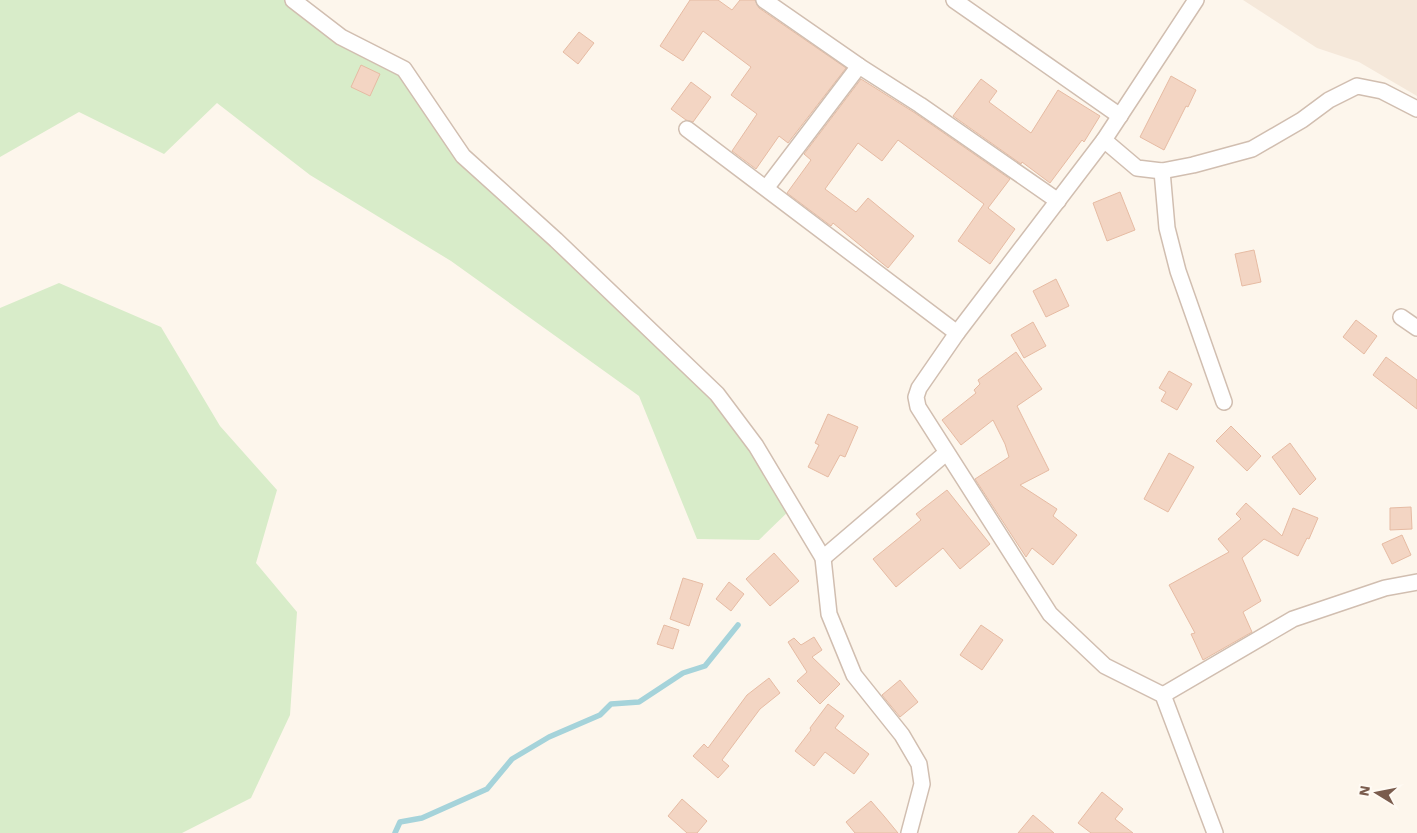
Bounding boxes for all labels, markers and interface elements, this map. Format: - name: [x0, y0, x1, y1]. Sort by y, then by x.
- north arrow: [1352, 768, 1402, 818]
- text: N: [1355, 784, 1373, 797]

